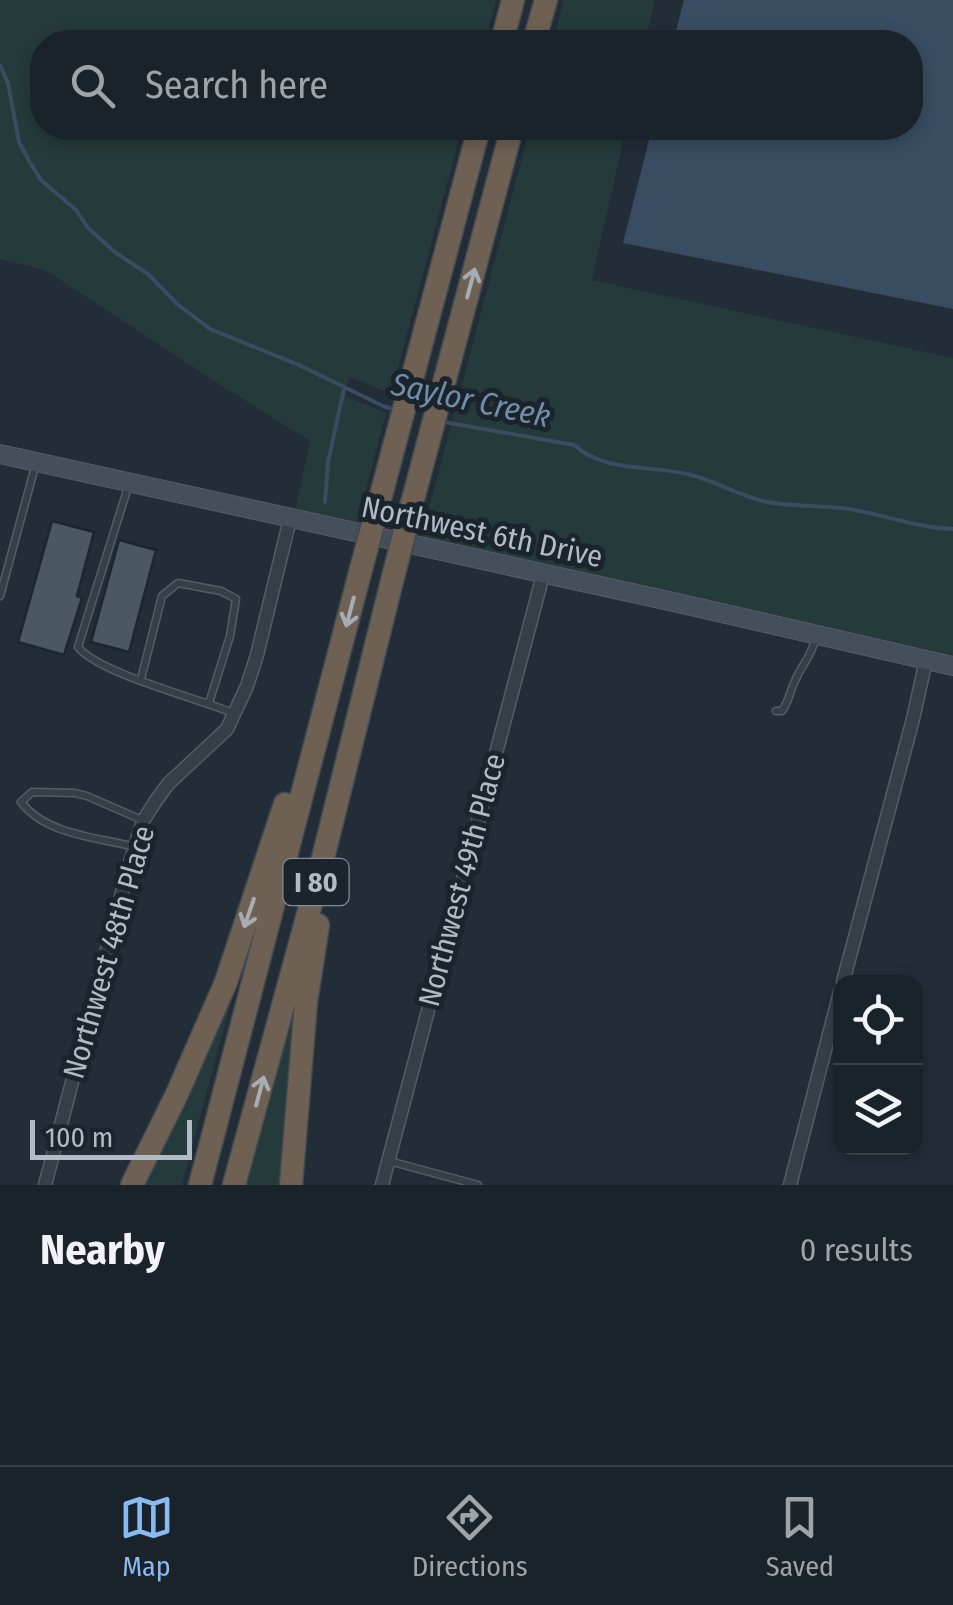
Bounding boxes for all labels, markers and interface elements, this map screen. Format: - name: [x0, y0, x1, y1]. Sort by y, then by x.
- search box: [30, 30, 923, 140]
- icon: search: [65, 58, 120, 113]
- text: Search here: [145, 62, 328, 108]
- one-way arrow: [462, 268, 481, 299]
- water label: Saylor Creek: [387, 364, 554, 435]
- street label: Northwest 6th Drive: [358, 489, 606, 575]
- one-way arrow: [340, 595, 358, 627]
- street label: Northwest 49th Place: [411, 750, 513, 1010]
- street label: Northwest 48th Place: [56, 821, 162, 1083]
- road number: I 80: [284, 859, 348, 905]
- one-way arrow: [239, 896, 257, 928]
- map controls: [833, 975, 923, 1155]
- button: locate: [833, 975, 923, 1065]
- button: layers: [833, 1065, 923, 1155]
- one-way arrow: [251, 1076, 270, 1107]
- scale bar: [30, 1115, 192, 1160]
- text: 100 m: [45, 1121, 113, 1154]
- text: Nearby: [40, 1225, 165, 1275]
- text: 0 results: [800, 1231, 913, 1269]
- tab: Map: [119, 1490, 174, 1583]
- tab: Directions: [412, 1490, 528, 1583]
- tab: Saved: [766, 1490, 834, 1583]

